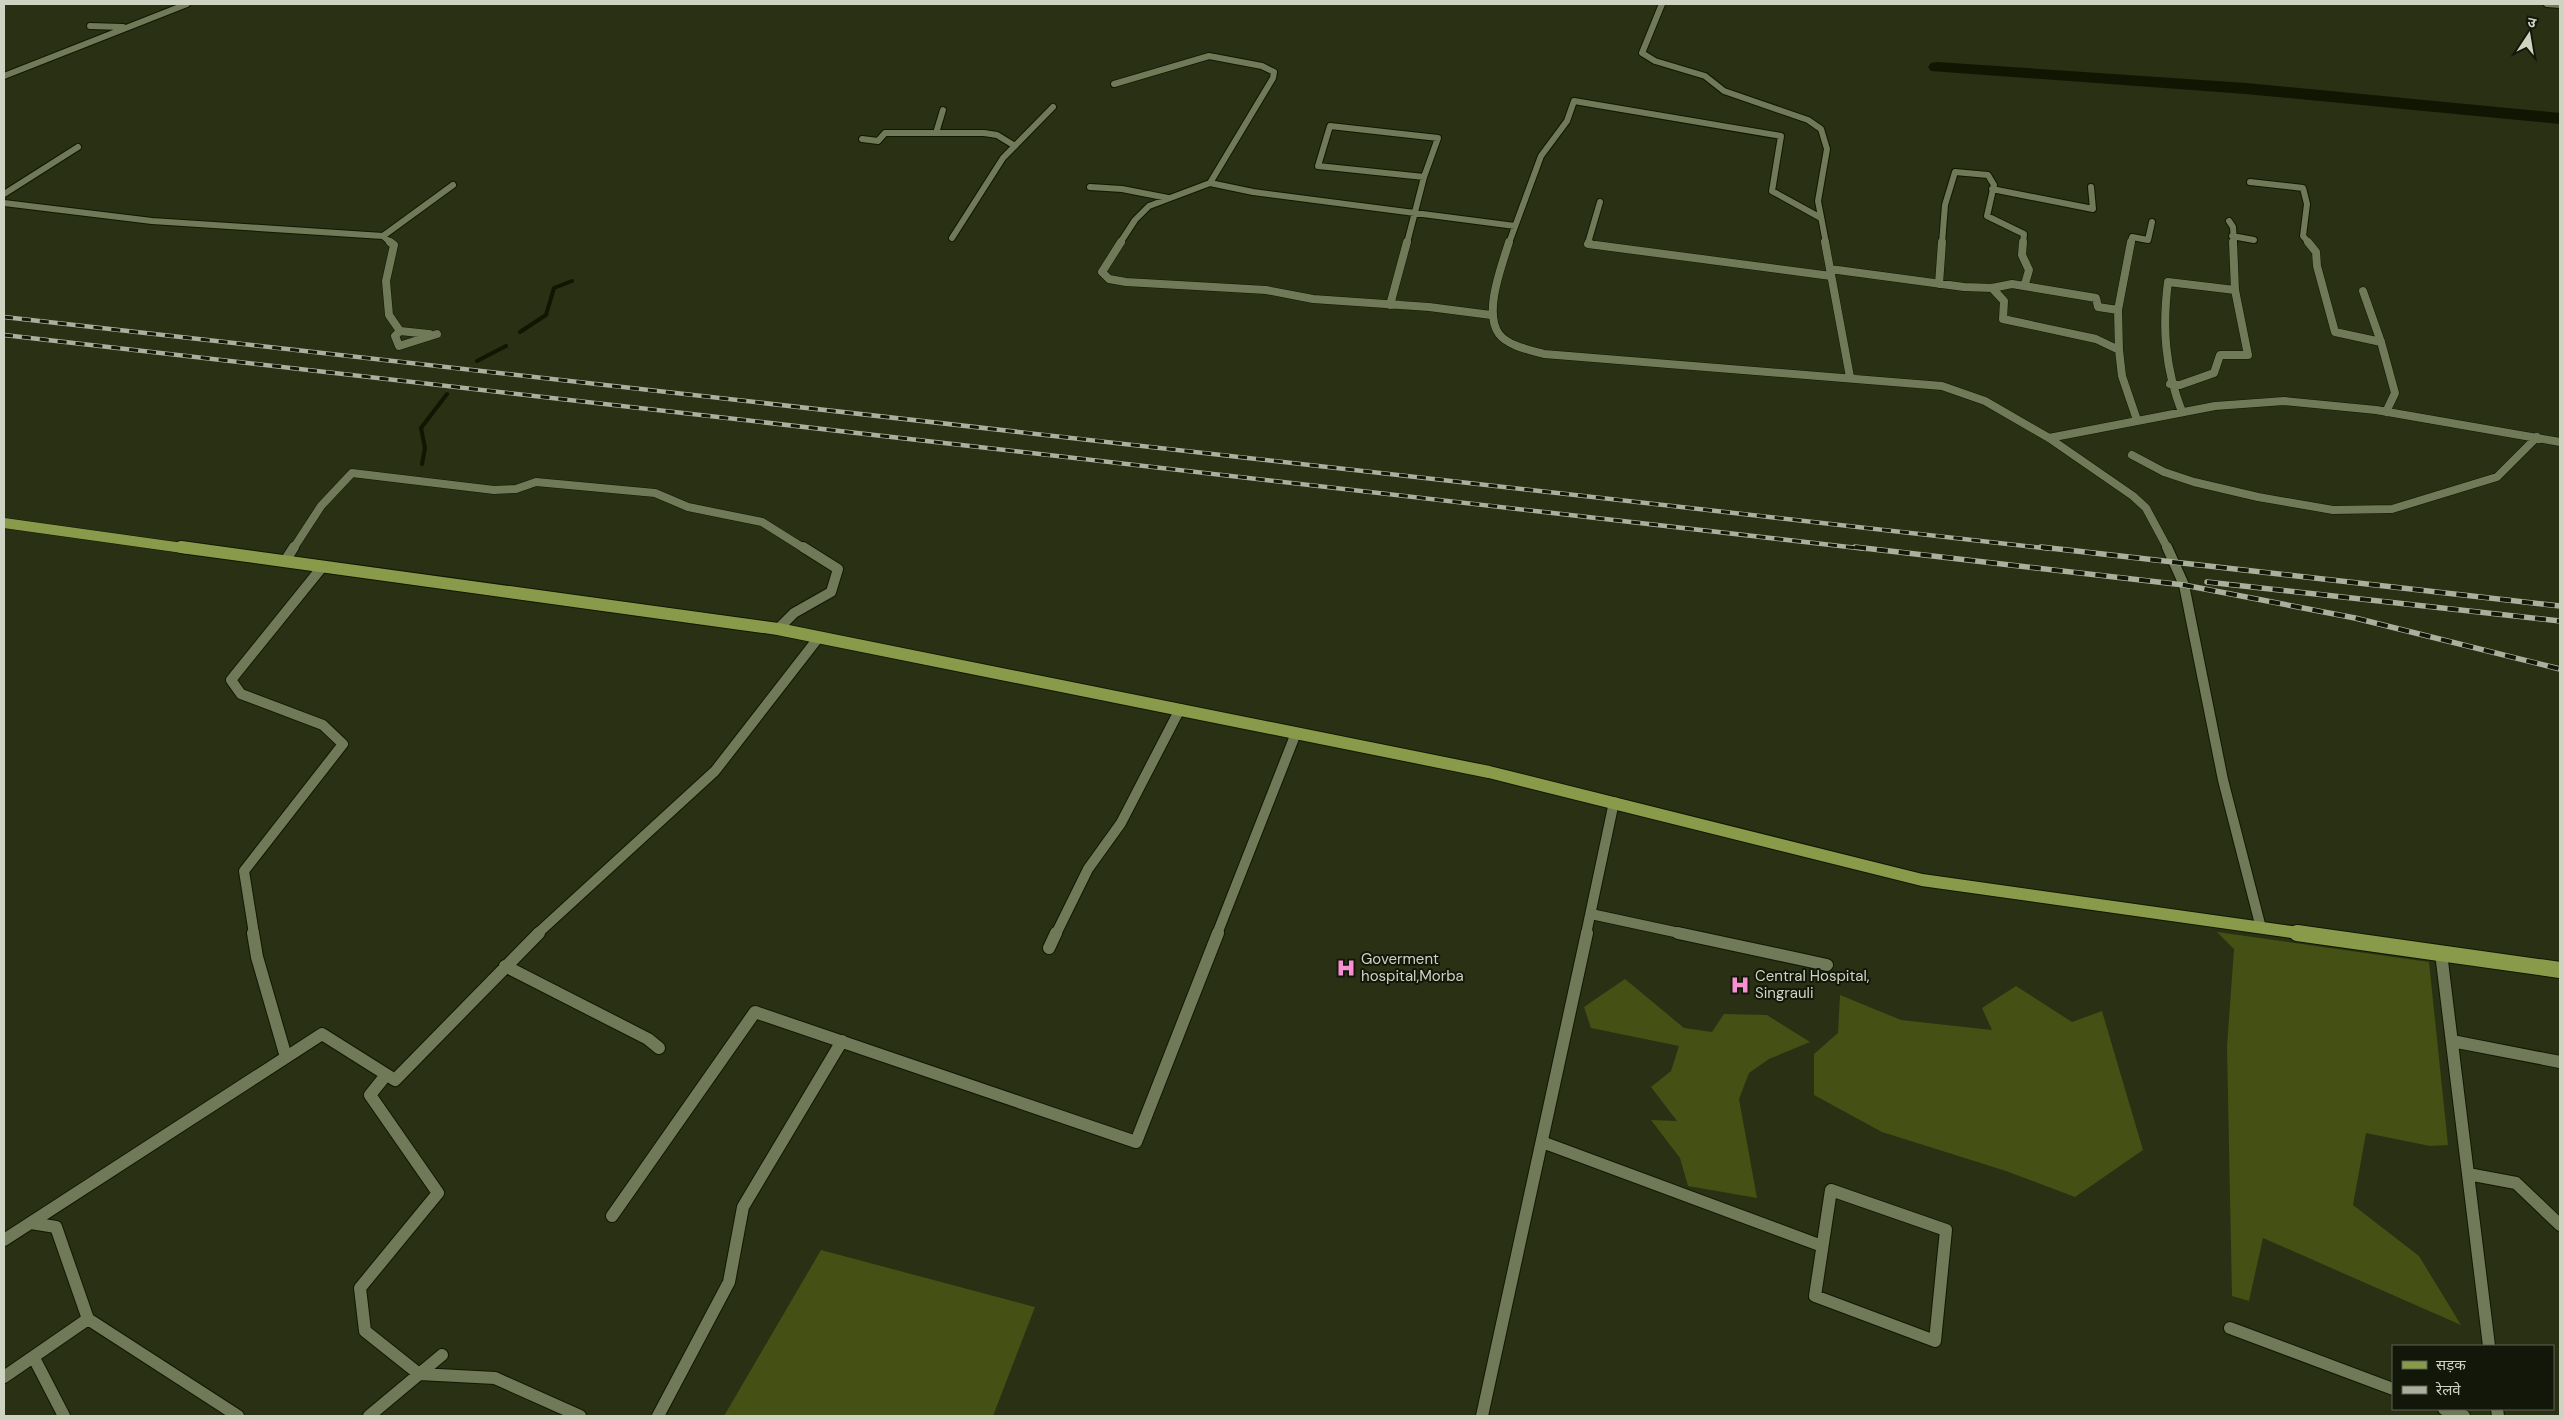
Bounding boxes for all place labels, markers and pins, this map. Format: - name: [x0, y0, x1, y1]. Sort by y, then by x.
- place label: Goverment hospital,Morba: [1361, 949, 1464, 986]
- hospital icon: Goverment hospital,Morba: [1335, 957, 1357, 979]
- place label: Central Hospital, Singrauli: [1755, 966, 1870, 1003]
- hospital icon: Central Hospital, Singrauli: [1729, 974, 1751, 996]

